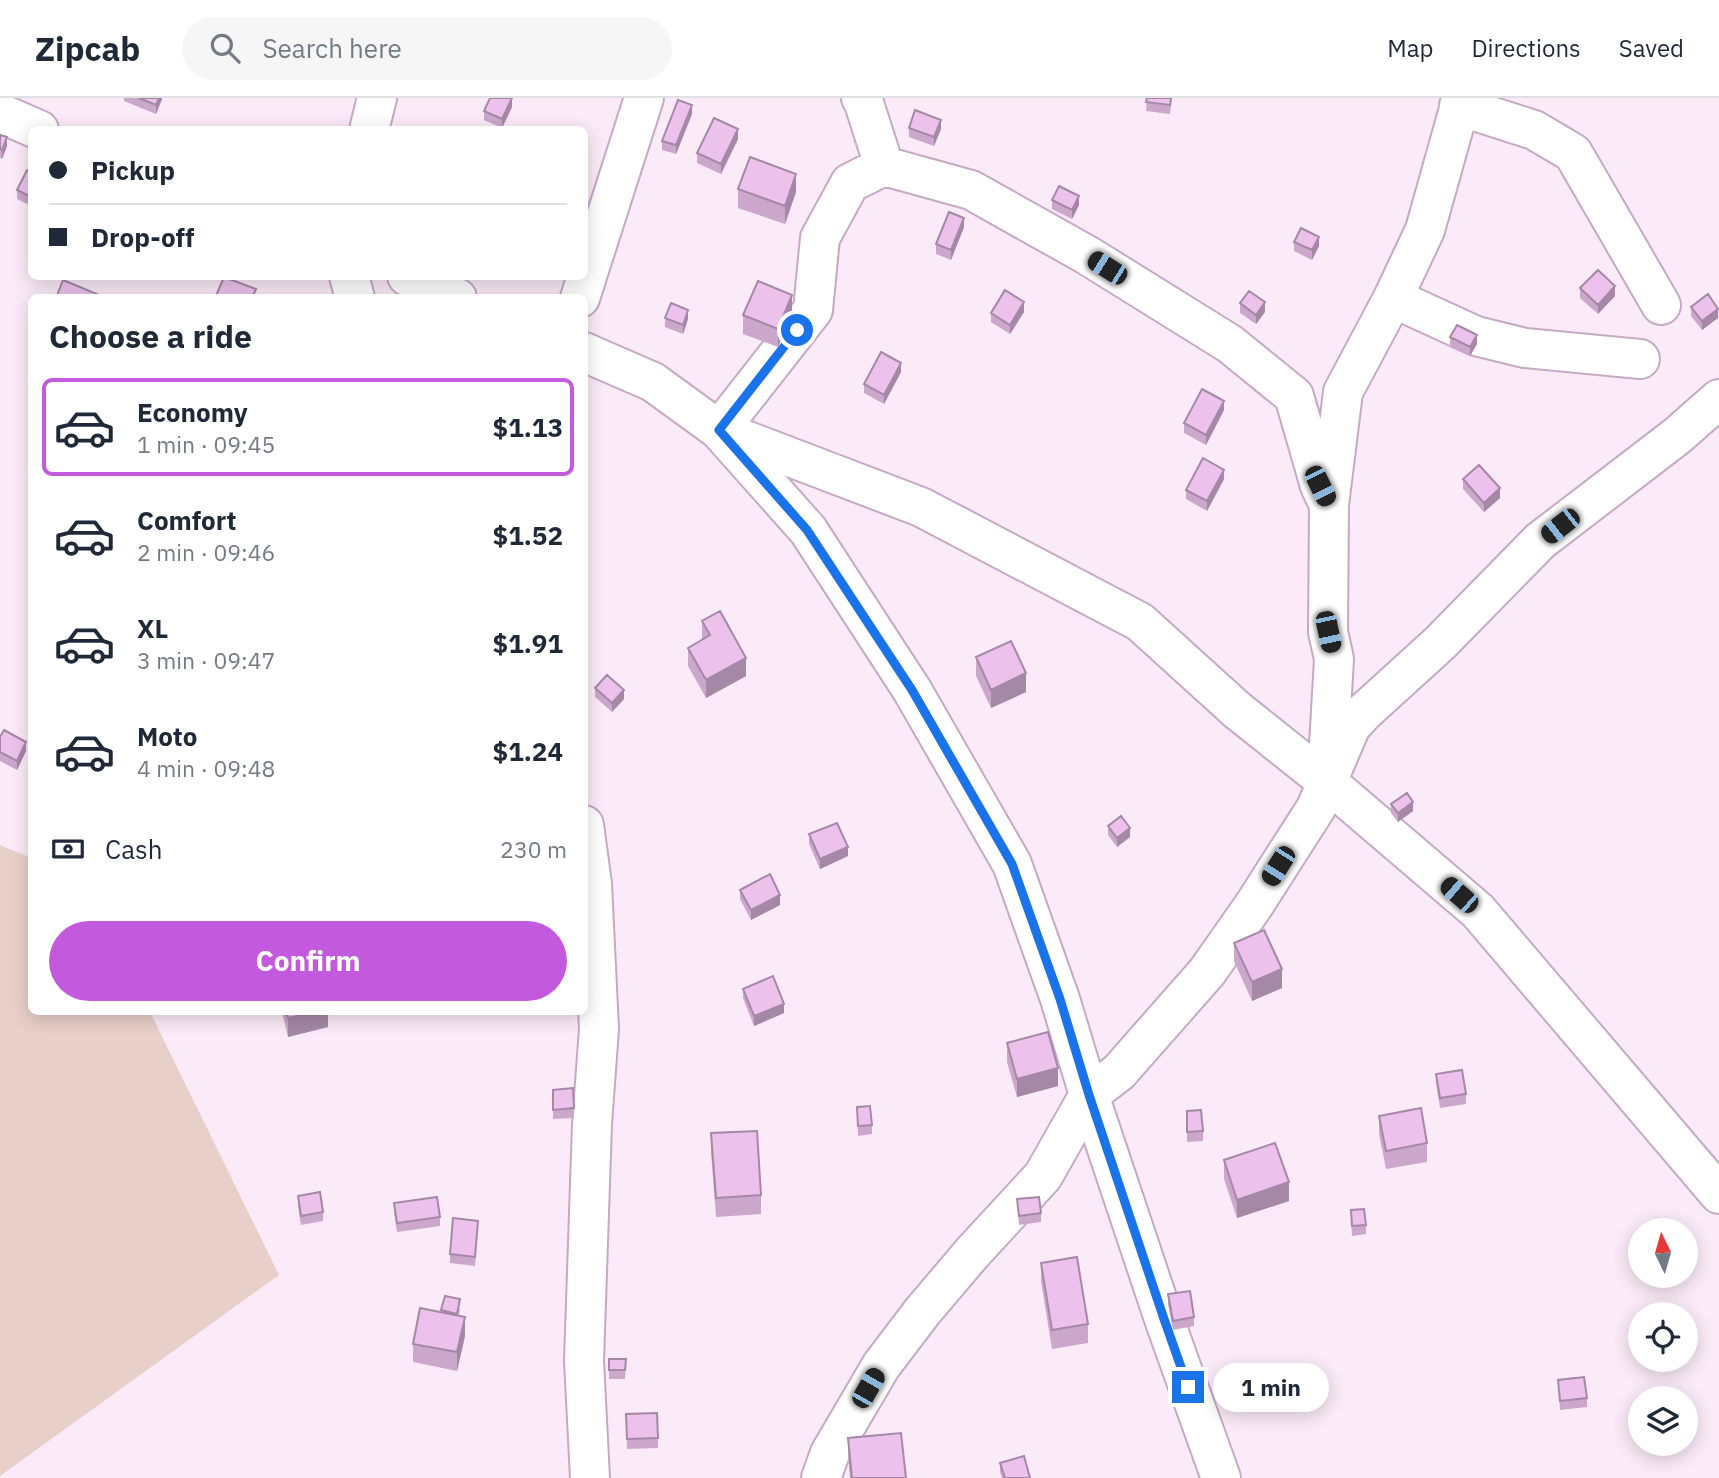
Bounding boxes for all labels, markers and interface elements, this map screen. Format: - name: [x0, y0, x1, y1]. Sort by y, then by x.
- search box: [182, 17, 672, 80]
- text: Zipcab: [35, 27, 140, 70]
- icon: search: [206, 29, 244, 67]
- text: Search here: [262, 31, 402, 65]
- text: Map: [1387, 32, 1433, 64]
- text: Directions: [1471, 32, 1581, 64]
- text: Saved: [1619, 32, 1684, 64]
- text: Pickup: [91, 153, 175, 187]
- text: Drop-off: [91, 220, 194, 254]
- car: [1084, 248, 1131, 288]
- route start: [781, 314, 813, 346]
- text: Choose a ride: [49, 315, 252, 357]
- text: Economy: [137, 395, 248, 429]
- icon: car: [53, 396, 116, 459]
- text: $1.13: [493, 410, 563, 444]
- text: 1 min · 09:45: [137, 429, 275, 459]
- car: [1302, 463, 1339, 509]
- text: Comfort: [137, 503, 236, 537]
- icon: car: [53, 504, 116, 567]
- car: [1537, 505, 1584, 547]
- text: $1.52: [493, 518, 563, 552]
- text: 2 min · 09:46: [137, 537, 275, 567]
- car: [1314, 609, 1343, 655]
- text: XL: [137, 611, 168, 645]
- icon: car: [53, 612, 116, 675]
- text: $1.91: [493, 626, 563, 660]
- text: 3 min · 09:47: [137, 645, 275, 675]
- text: Moto: [137, 719, 197, 753]
- icon: car: [53, 720, 116, 783]
- text: $1.24: [493, 734, 563, 768]
- text: 4 min · 09:48: [137, 753, 275, 783]
- icon: cash: [49, 830, 87, 868]
- text: Cash: [105, 832, 162, 866]
- text: 230 m: [500, 834, 567, 864]
- car: [1258, 843, 1299, 889]
- car: [1437, 873, 1482, 917]
- button: Confirm: [49, 921, 567, 1001]
- north arrow: [1628, 1218, 1698, 1288]
- map controls: [1628, 1218, 1698, 1456]
- button: locate: [1628, 1302, 1698, 1372]
- callout: 1 min: [1212, 1362, 1328, 1412]
- car: [849, 1365, 888, 1411]
- route end: [1172, 1371, 1204, 1403]
- text: 1 min: [1241, 1372, 1301, 1402]
- button: layers: [1628, 1386, 1698, 1456]

